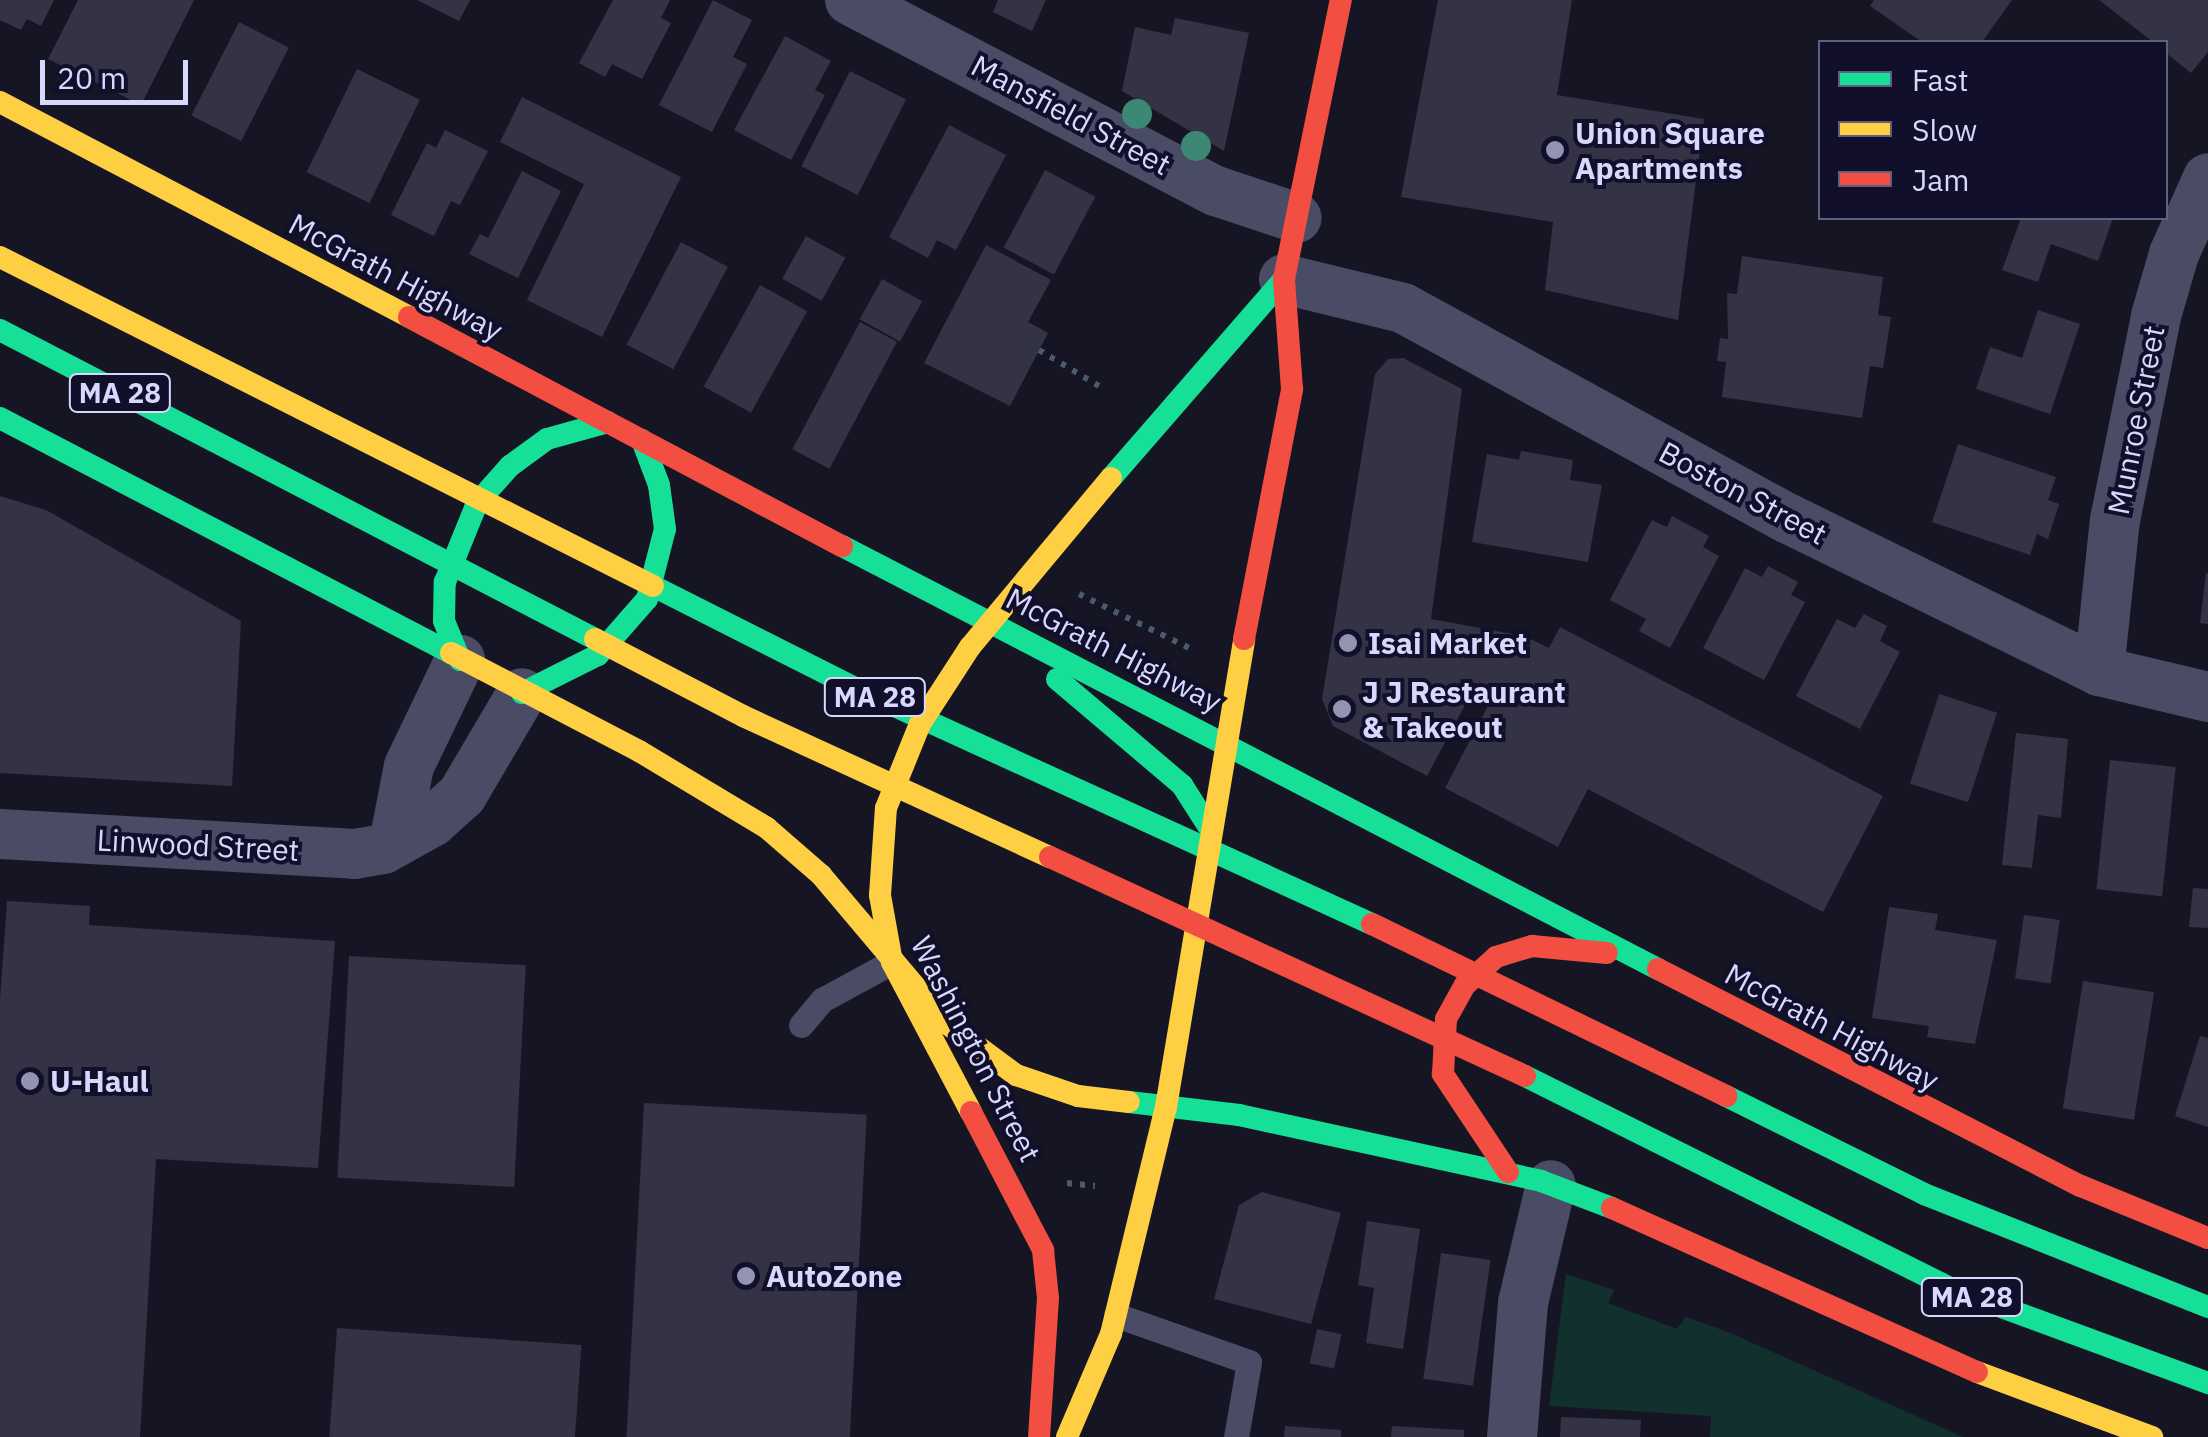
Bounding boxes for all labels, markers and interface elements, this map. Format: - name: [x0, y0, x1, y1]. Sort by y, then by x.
- scale bar: [45, 40, 192, 102]
- legend: [1818, 40, 2168, 220]
- street label: Mansfield Street: [965, 47, 1177, 183]
- text: 20 m: [57, 58, 126, 97]
- text: Fast: [1912, 60, 1969, 99]
- text: Slow: [1912, 110, 1977, 149]
- place label: Union Square Apartments: [1575, 115, 1765, 186]
- marker: Union Square Apartments: [1544, 139, 1566, 161]
- text: Jam: [1912, 160, 1970, 199]
- street label: McGrath Highway: [283, 205, 509, 349]
- street label: Munroe Street: [2100, 322, 2172, 518]
- road number: MA 28: [68, 370, 172, 416]
- street label: Boston Street: [1653, 434, 1833, 552]
- street label: McGrath Highway: [1000, 580, 1228, 720]
- place label: Isai Market: [1368, 625, 1527, 661]
- marker: Isai Market: [1337, 632, 1359, 654]
- road number: MA 28: [822, 674, 928, 720]
- place label: J J Restaurant & Takeout: [1362, 674, 1566, 744]
- marker: J J Restaurant & Takeout: [1331, 698, 1353, 720]
- street label: Linwood Street: [96, 822, 300, 868]
- street label: Washington Street: [904, 930, 1048, 1168]
- street label: McGrath Highway: [1719, 955, 1945, 1099]
- place label: U-Haul: [50, 1063, 149, 1099]
- marker: U-Haul: [19, 1070, 41, 1092]
- place label: AutoZone: [766, 1258, 902, 1294]
- marker: AutoZone: [735, 1265, 757, 1287]
- road number: MA 28: [1920, 1274, 2024, 1320]

